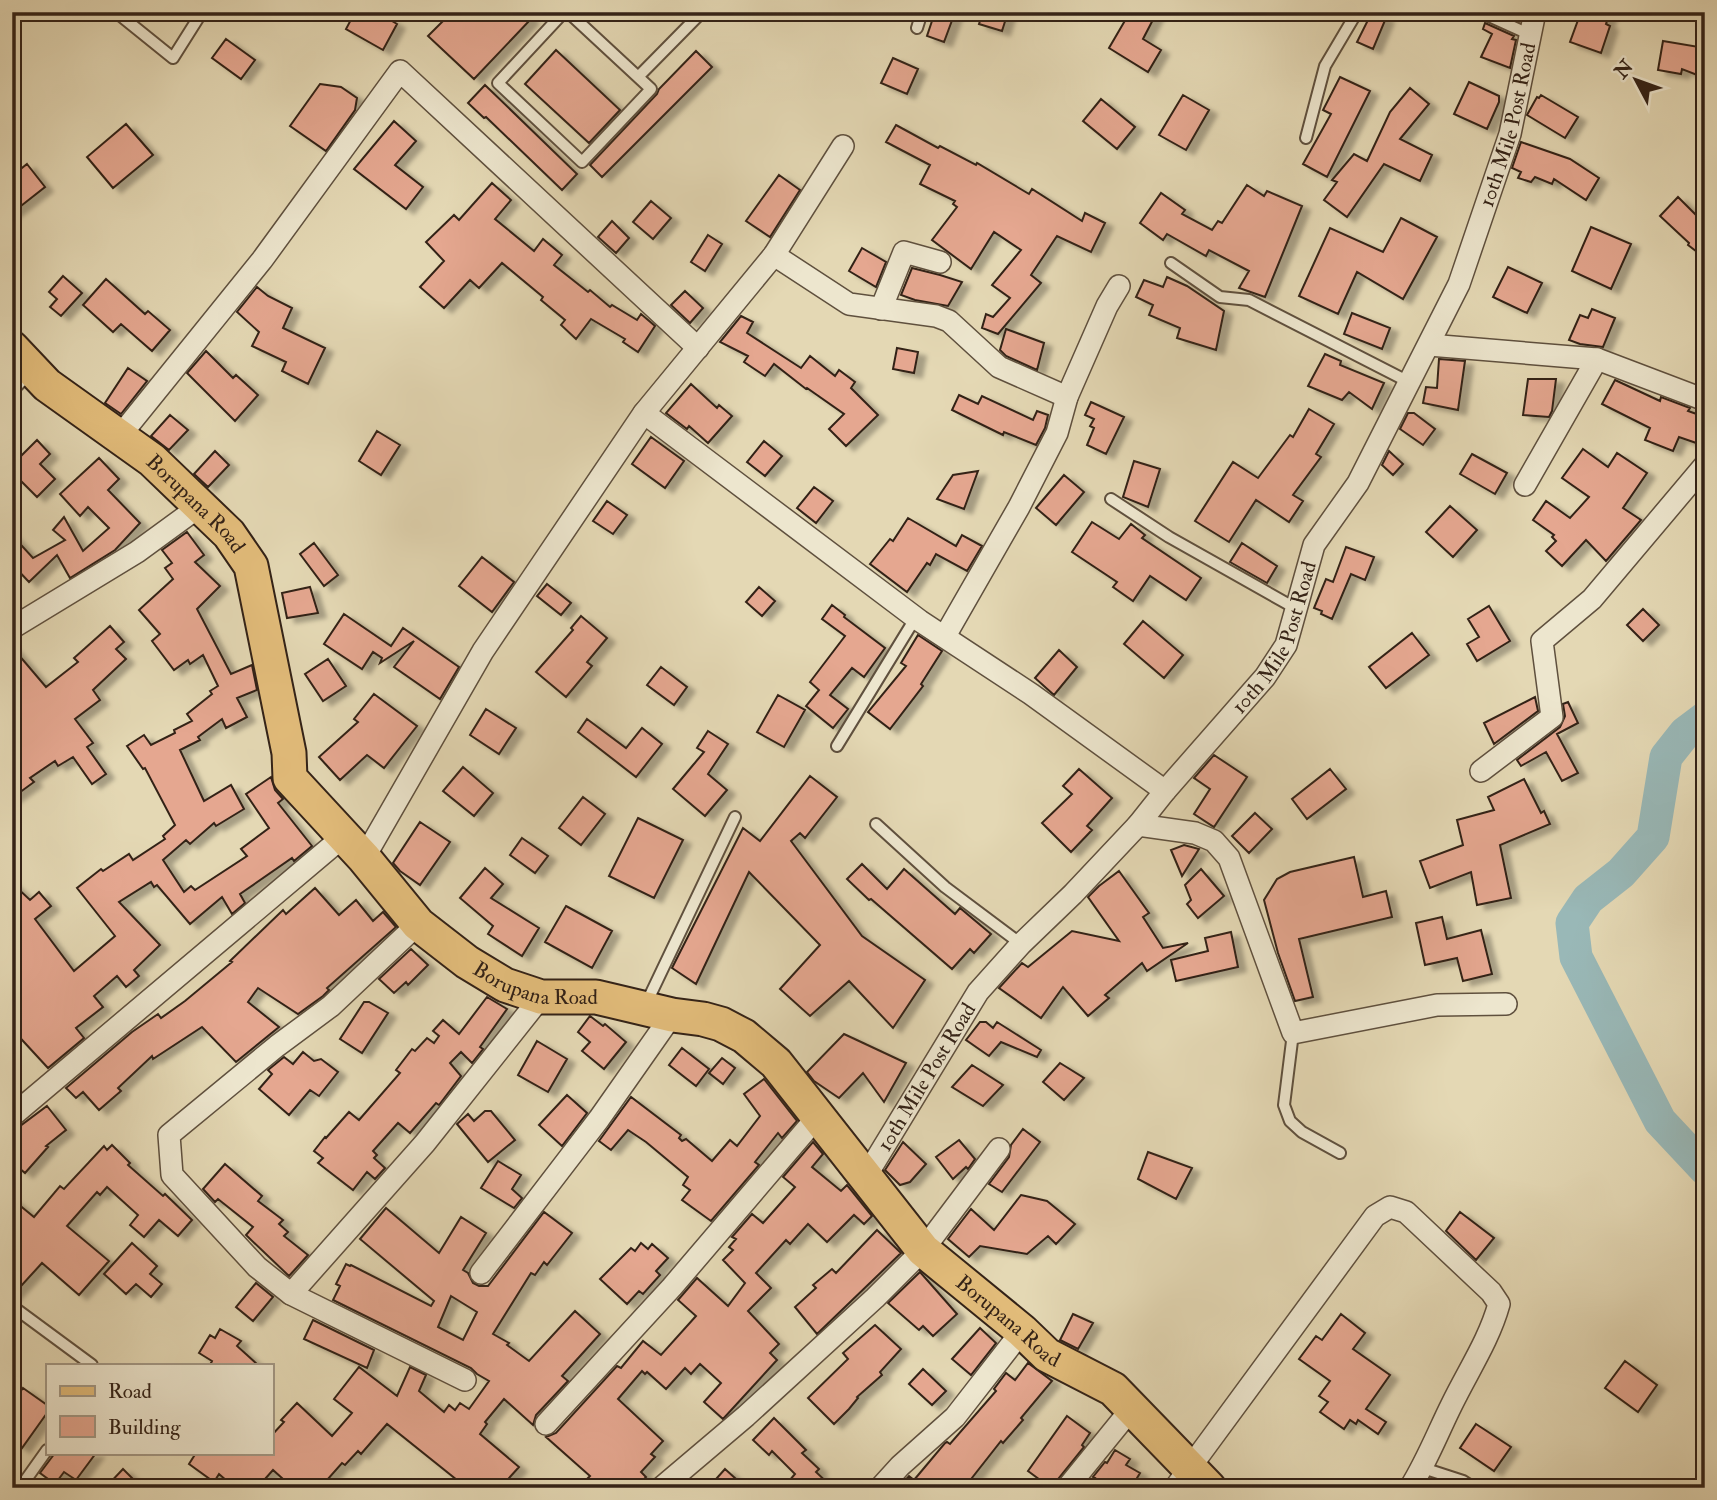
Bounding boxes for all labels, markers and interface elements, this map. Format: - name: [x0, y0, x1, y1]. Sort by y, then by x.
- street label: 10th Mile Post Road: [1473, 40, 1543, 211]
- north arrow: [1602, 46, 1672, 116]
- text: N: [1609, 54, 1639, 85]
- street label: Borupana Road: [140, 449, 251, 559]
- street label: 10th Mile Post Road: [1226, 558, 1323, 720]
- street label: Borupana Road: [468, 956, 598, 1011]
- street label: 10th Mile Post Road: [871, 997, 983, 1156]
- street label: Borupana Road: [950, 1269, 1066, 1374]
- legend: [46, 1364, 273, 1454]
- text: Road: [108, 1378, 153, 1405]
- text: Building: [108, 1414, 181, 1441]

